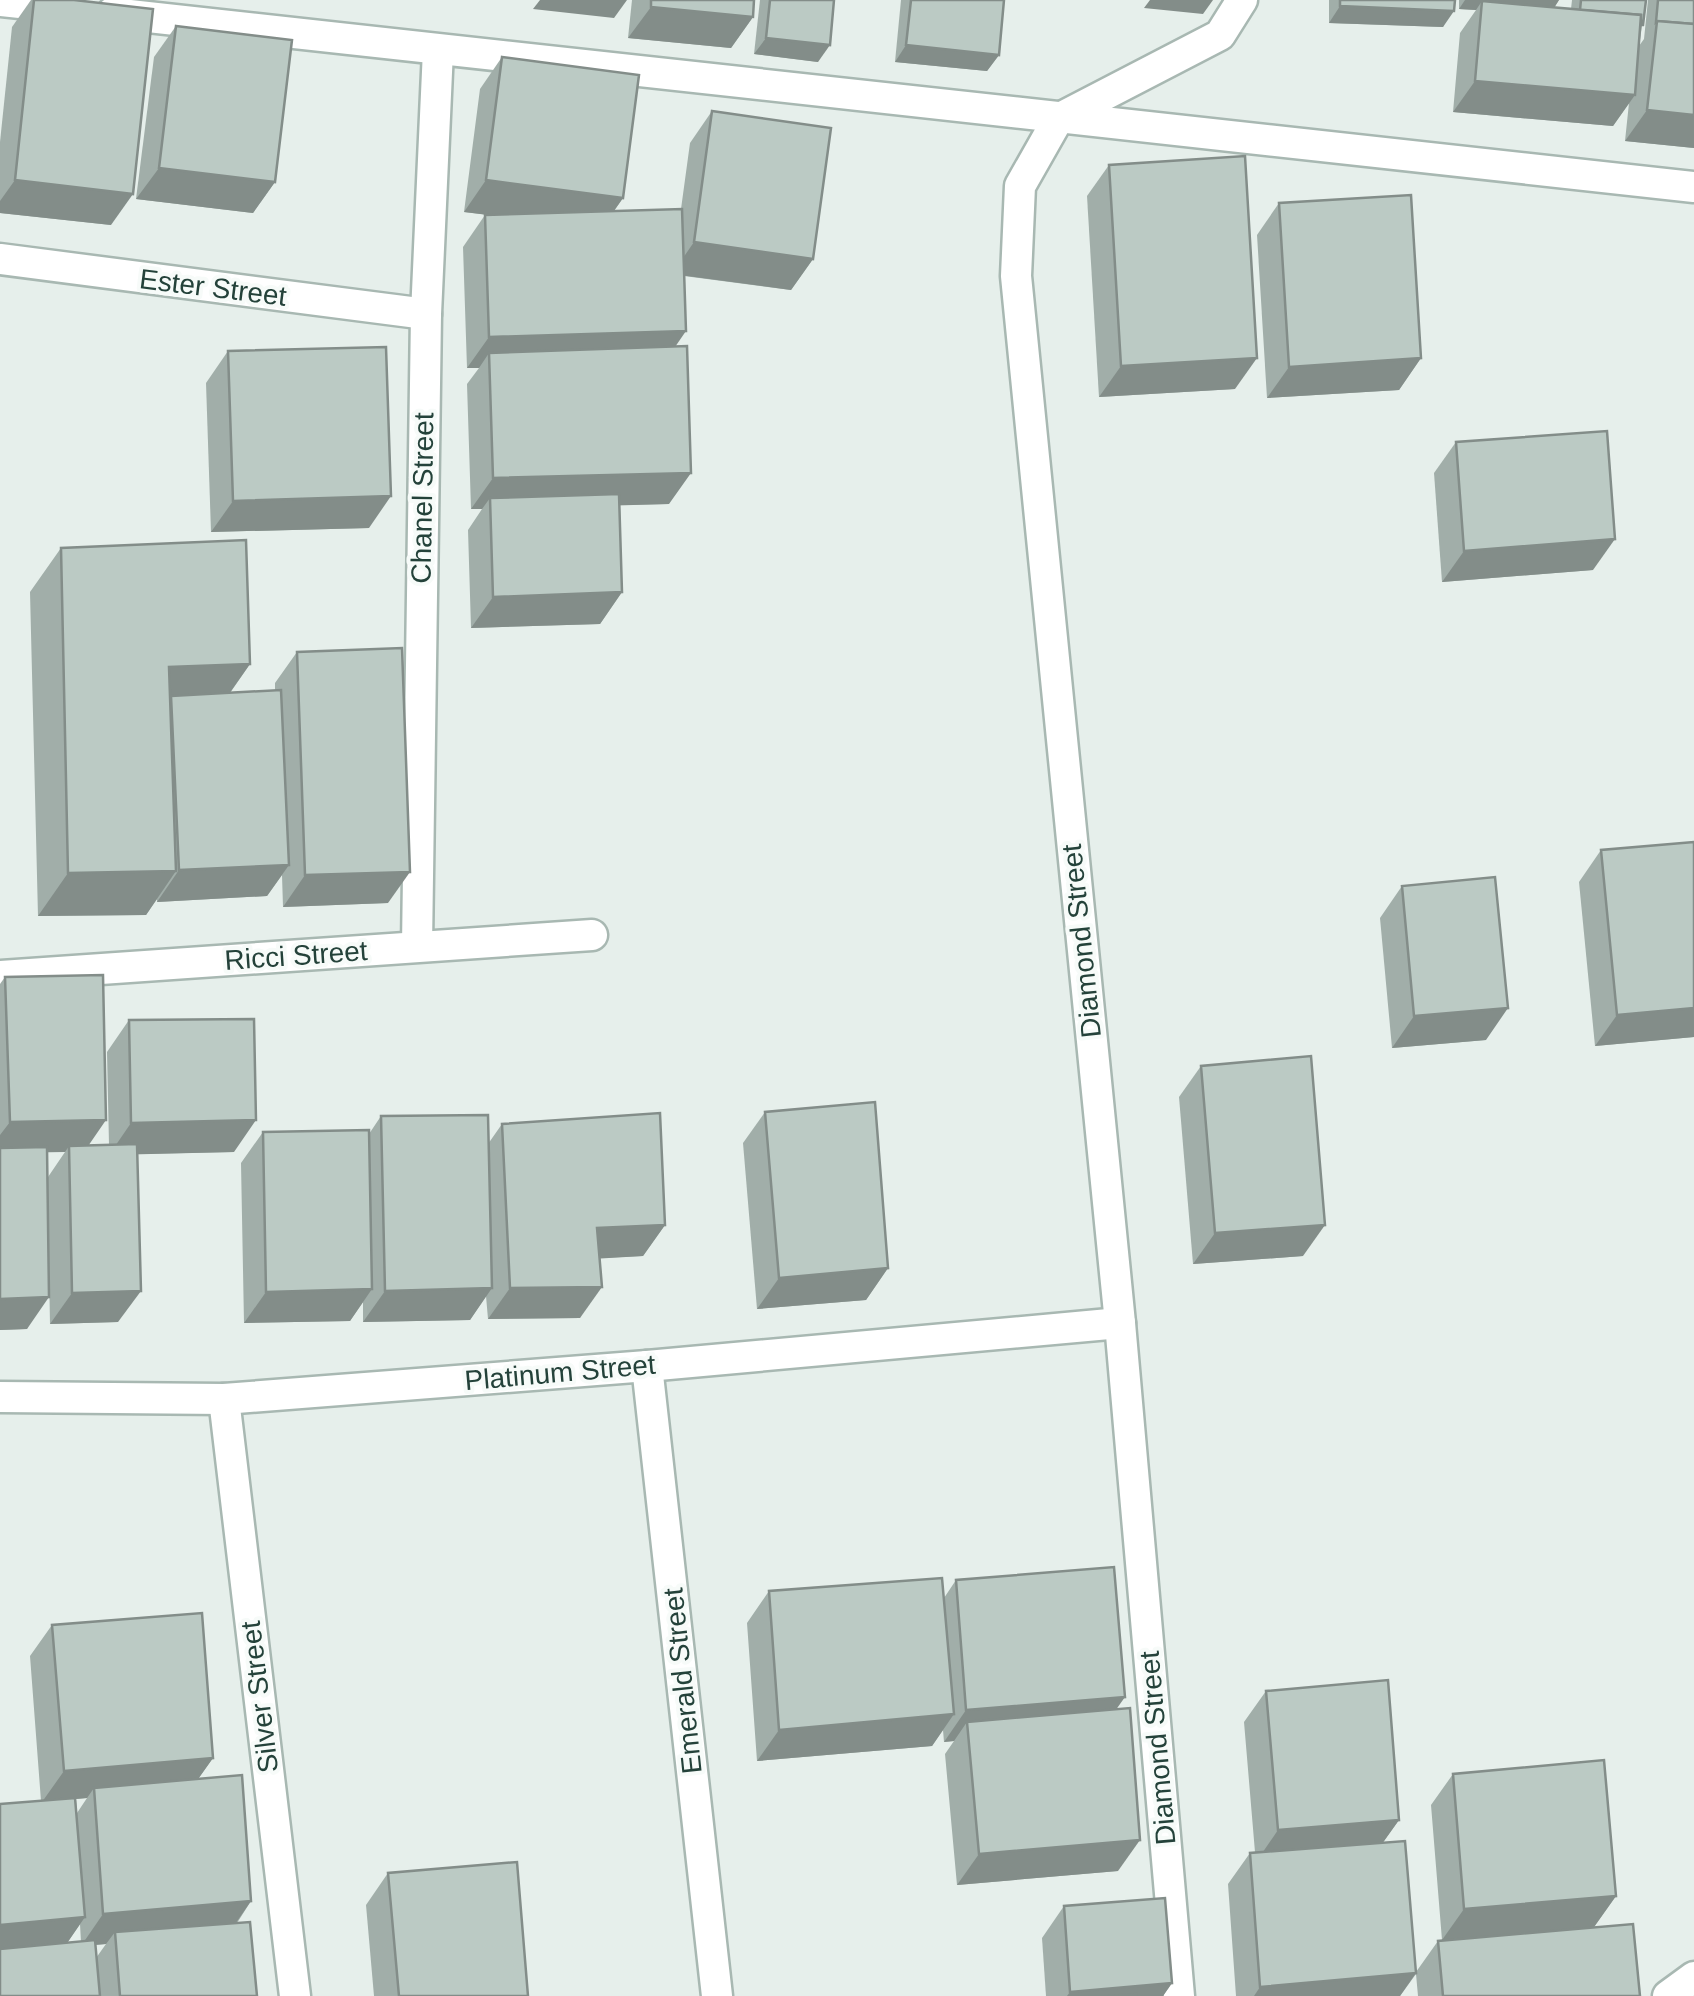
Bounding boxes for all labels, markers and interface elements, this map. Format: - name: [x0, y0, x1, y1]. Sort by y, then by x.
- street label: Ester Street: [138, 263, 288, 312]
- street label: Chanel Street: [406, 412, 439, 584]
- street label: Diamond Street: [1056, 842, 1107, 1039]
- street label: Ricci Street: [224, 935, 369, 976]
- street label: Platinum Street: [463, 1349, 657, 1396]
- street label: Emerald Street: [657, 1586, 708, 1775]
- street label: Silver Street: [235, 1619, 284, 1775]
- street label: Diamond Street: [1134, 1649, 1181, 1846]

